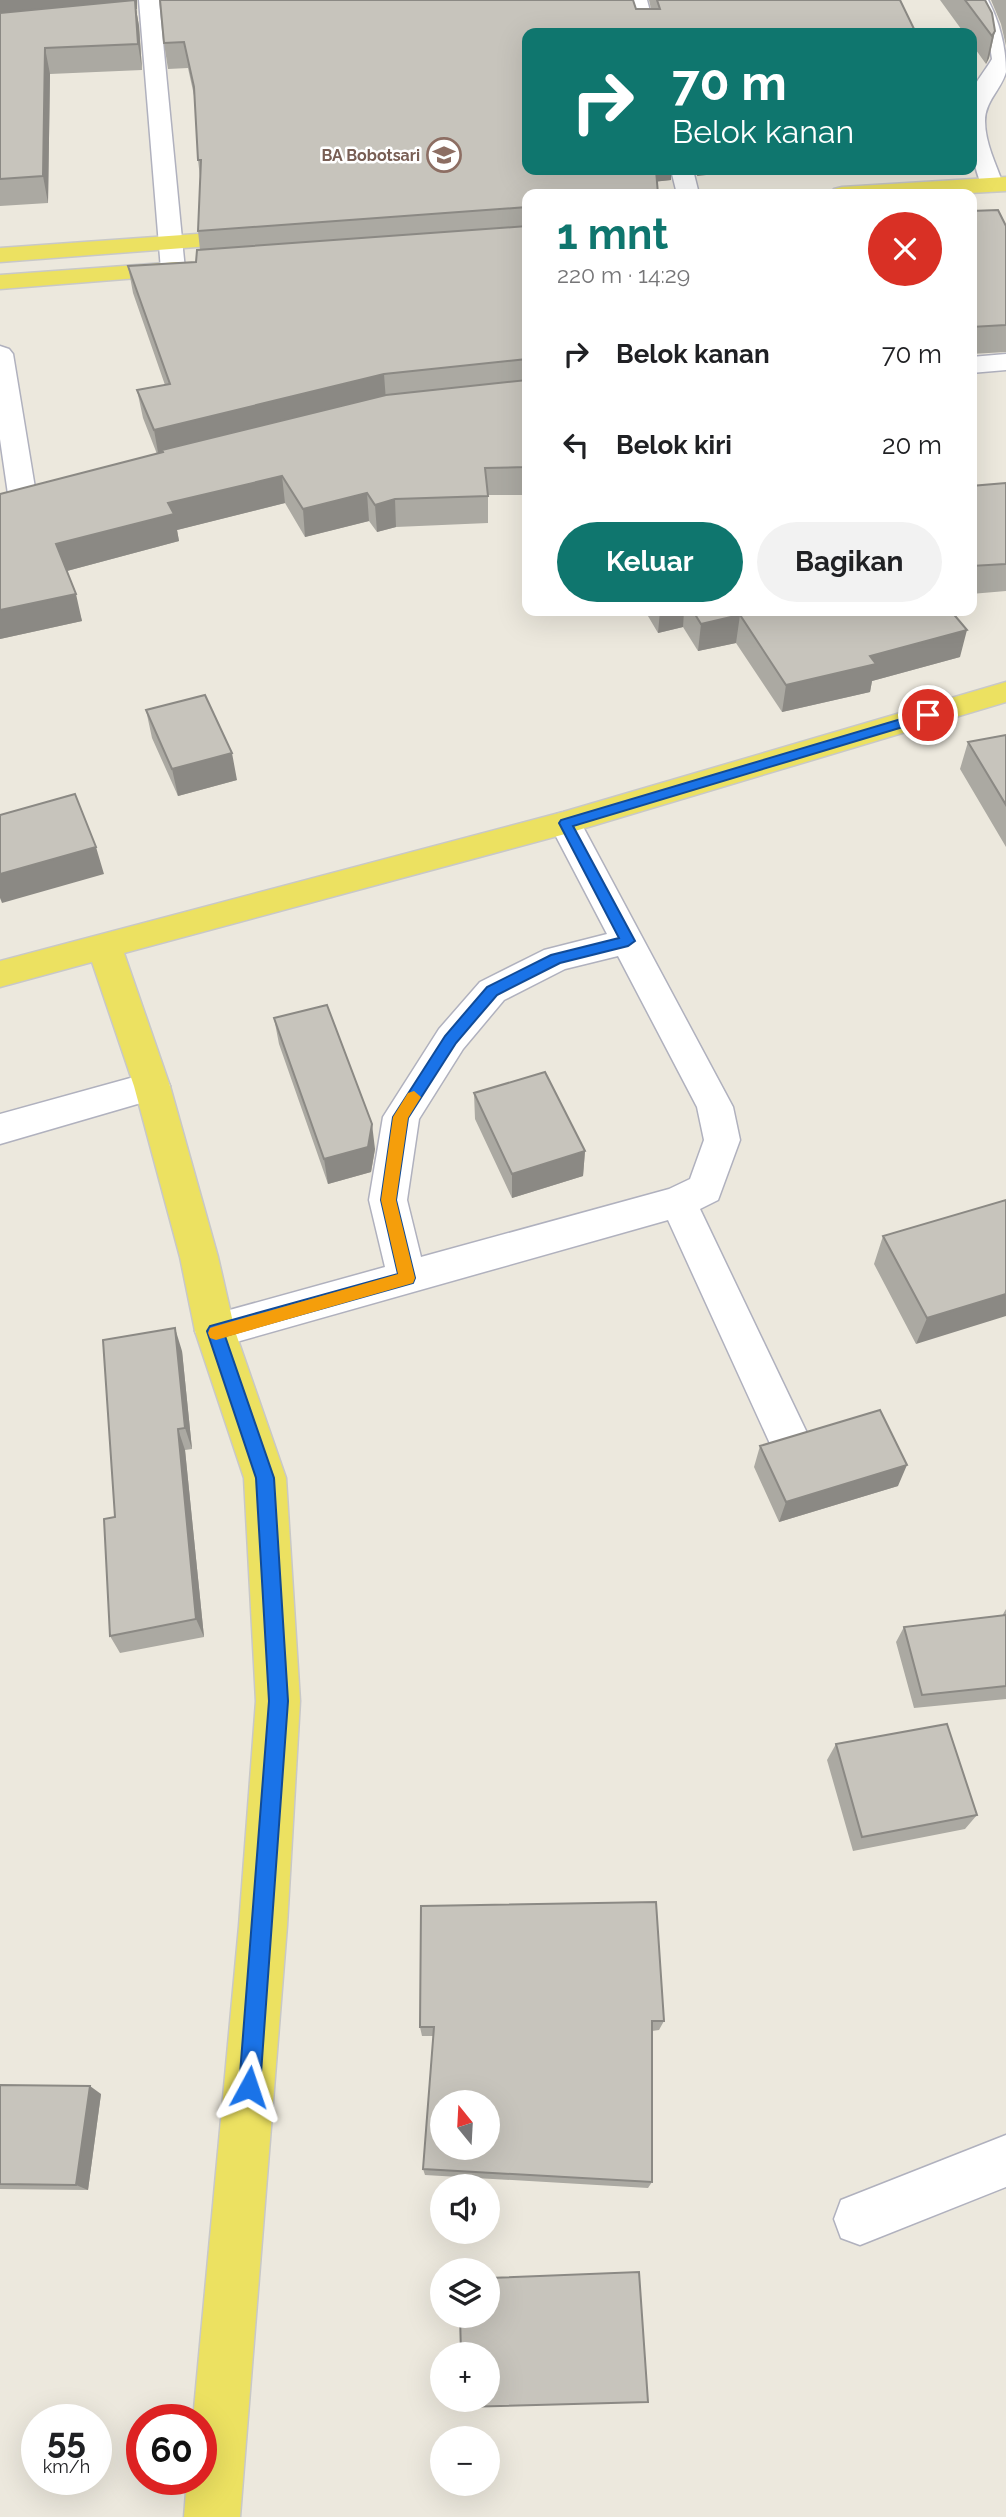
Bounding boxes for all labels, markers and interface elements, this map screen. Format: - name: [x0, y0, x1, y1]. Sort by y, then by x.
- text: 70 m: [672, 54, 787, 111]
- icon: right: [557, 56, 648, 147]
- text: Belok kanan: [672, 113, 854, 150]
- school or university icon: BA Bobotsari: [425, 136, 463, 174]
- place label: BA Bobotsari: [321, 146, 420, 165]
- text: 1 mnt: [557, 210, 668, 259]
- button: close: [868, 212, 942, 286]
- text: 220 m · 14:29: [557, 261, 690, 288]
- icon: right: [557, 335, 595, 373]
- text: Belok kanan: [616, 339, 770, 369]
- text: 70 m: [882, 339, 942, 369]
- icon: left: [557, 426, 595, 464]
- text: Belok kiri: [616, 430, 732, 460]
- text: 20 m: [882, 430, 942, 460]
- button: Keluar: [557, 522, 743, 602]
- button: Bagikan: [757, 522, 942, 602]
- pin: [898, 685, 958, 745]
- icon: arrive: [909, 696, 947, 734]
- position arrow: [212, 2050, 286, 2124]
- north arrow: [430, 2090, 500, 2160]
- map controls: [430, 2090, 500, 2496]
- button: sound: [430, 2174, 500, 2244]
- button: layers: [430, 2258, 500, 2328]
- button: +: [430, 2342, 500, 2412]
- speed limit sign: 60: [126, 2404, 217, 2495]
- text: 55: [47, 2420, 86, 2461]
- button: −: [430, 2426, 500, 2496]
- text: km/h: [43, 2456, 90, 2477]

